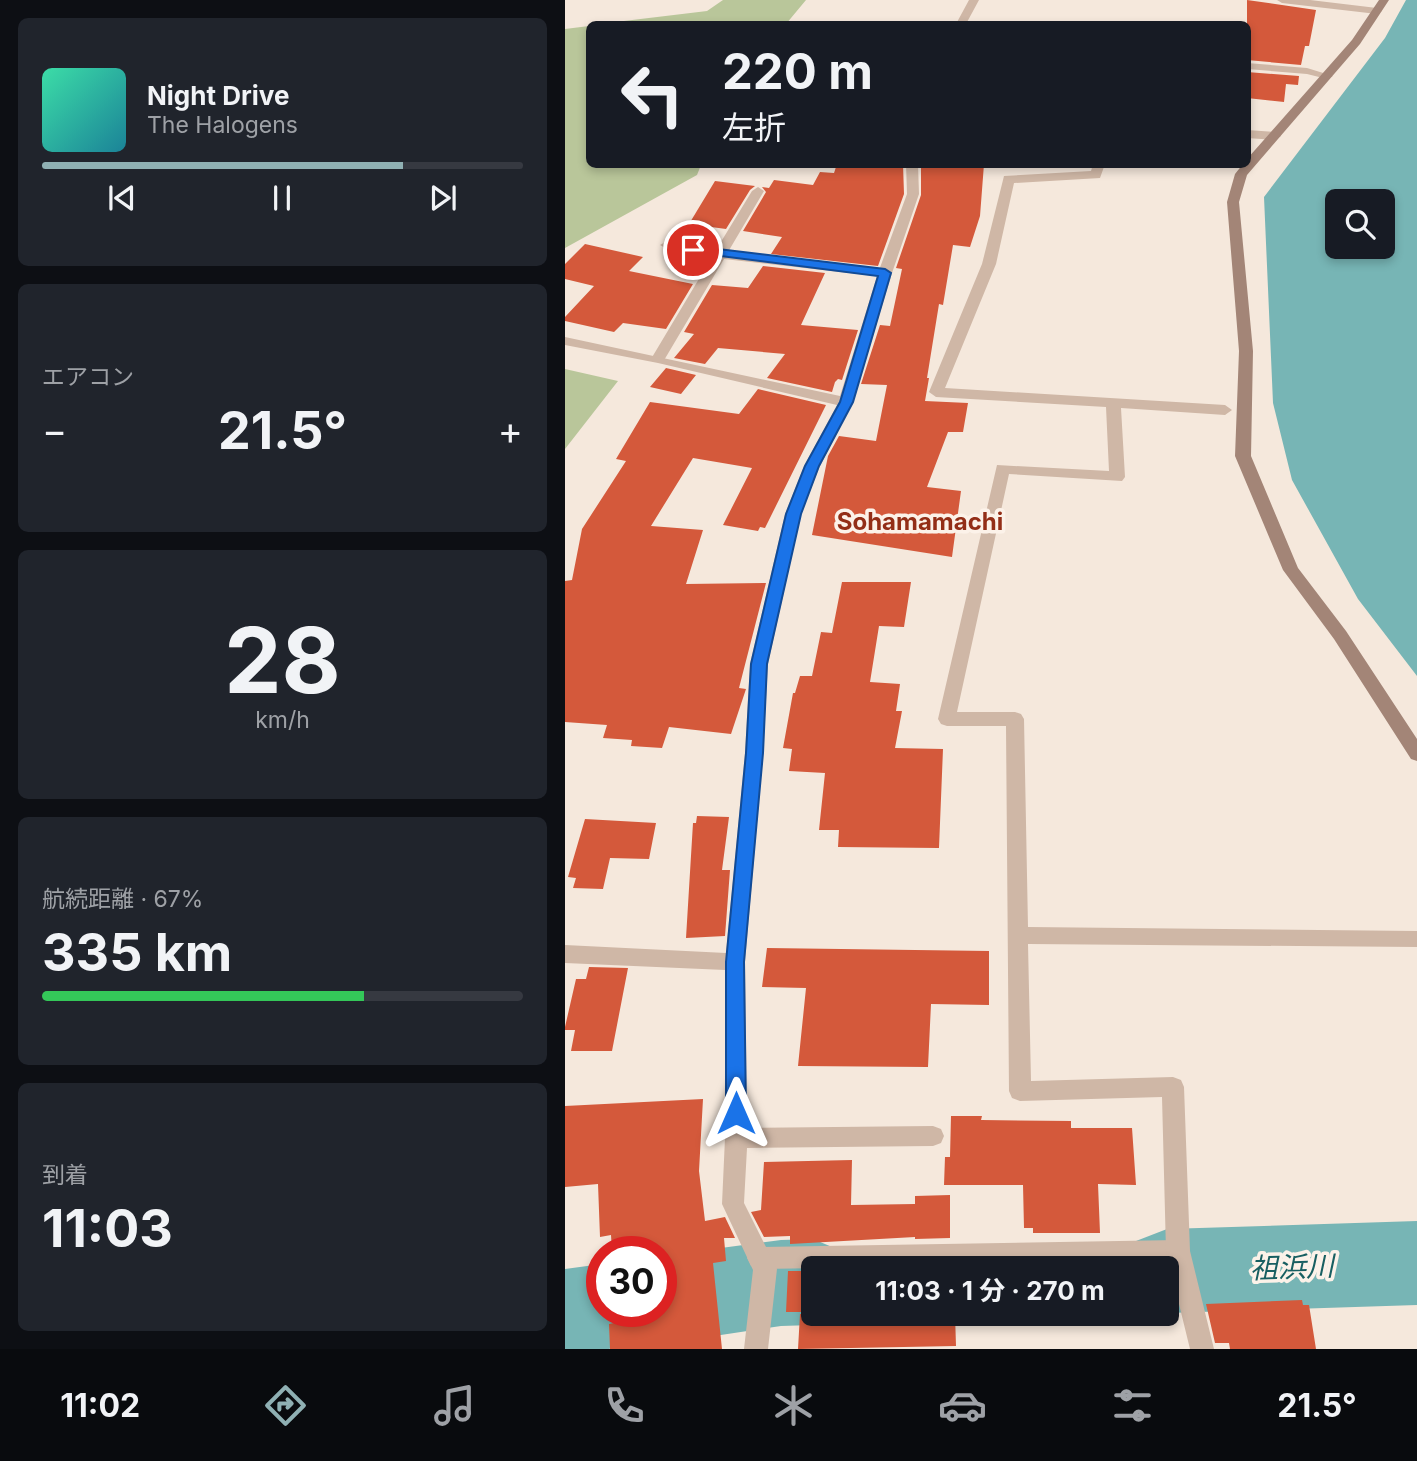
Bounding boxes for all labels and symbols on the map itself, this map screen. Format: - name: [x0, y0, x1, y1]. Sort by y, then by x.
- pin: [663, 220, 723, 280]
- district label: Sohamamachi: [837, 507, 1003, 536]
- position arrow: [699, 1076, 773, 1150]
- speed limit sign: 30: [586, 1236, 677, 1327]
- water label: 祖浜川: [1249, 1248, 1338, 1285]

